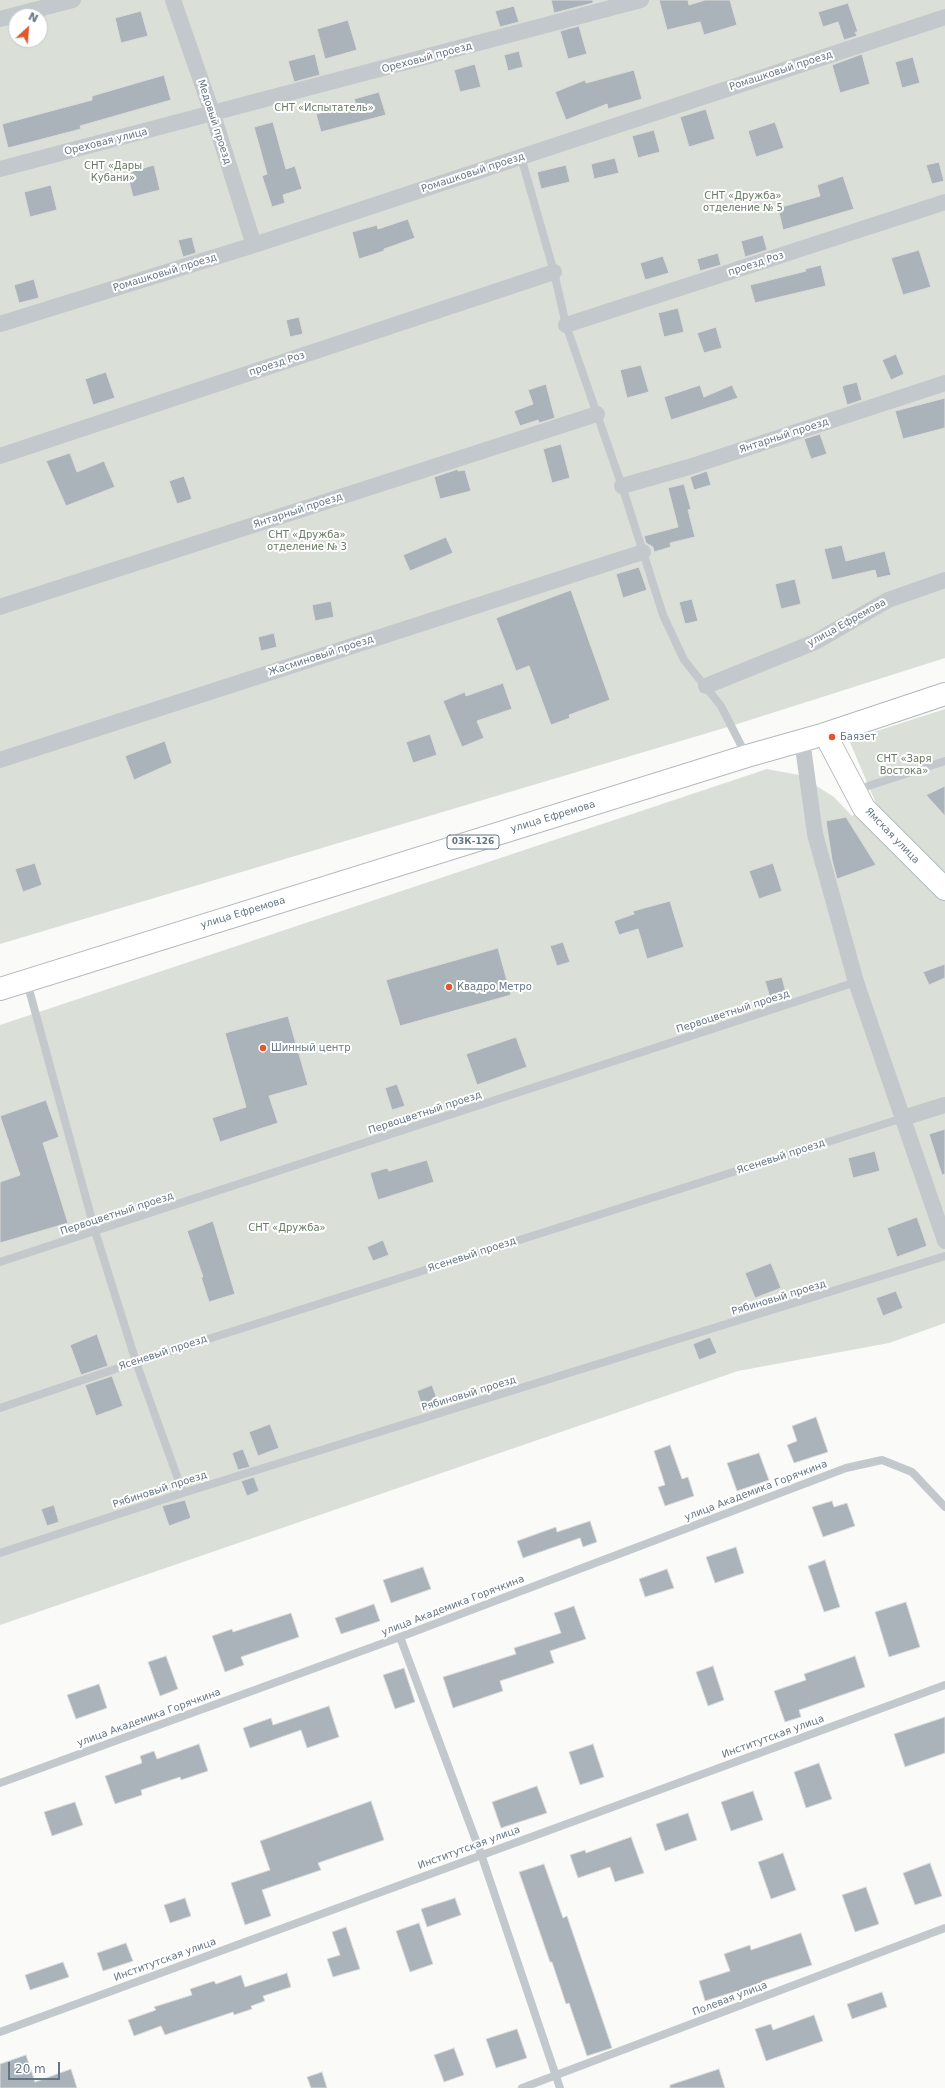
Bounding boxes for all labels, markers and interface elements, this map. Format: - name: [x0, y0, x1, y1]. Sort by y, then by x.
- north arrow: [8, 8, 48, 48]
- text: N: [26, 10, 40, 26]
- street label: Ореховый проезд: [380, 40, 474, 76]
- street label: Ромашковый проезд: [728, 49, 834, 93]
- street label: Медовый проезд: [195, 78, 233, 166]
- park label: СНТ «Испытатель»: [274, 102, 374, 114]
- street label: Ореховая улица: [63, 126, 149, 158]
- street label: Ромашковый проезд: [420, 151, 526, 195]
- park label: СНТ «Дары Кубани»: [84, 160, 142, 184]
- park label: СНТ «Дружба» отделение № 5: [703, 190, 783, 214]
- street label: проезд Роз: [727, 249, 785, 279]
- street label: Ромашковый проезд: [112, 251, 218, 295]
- street label: проезд Роз: [248, 349, 306, 379]
- street label: Янтарный проезд: [738, 416, 830, 456]
- street label: Янтарный проезд: [252, 491, 344, 531]
- park label: СНТ «Дружба» отделение № 3: [267, 529, 347, 552]
- street label: улица Ефремова: [806, 596, 888, 650]
- street label: Жасминовый проезд: [267, 633, 375, 679]
- place label: Баязет: [840, 731, 876, 743]
- marker: Баязет: [827, 732, 837, 742]
- park label: СНТ «Заря Востока»: [877, 753, 931, 776]
- street label: улица Ефремова: [509, 798, 597, 836]
- street label: Ямская улица: [862, 806, 922, 866]
- road number: 03К-126: [447, 835, 499, 849]
- street label: улица Ефремова: [199, 894, 287, 932]
- place label: Квадро Метро: [457, 981, 532, 993]
- marker: Квадро Метро: [444, 982, 454, 992]
- street label: Первоцветный проезд: [675, 988, 791, 1036]
- place label: Шинный центр: [271, 1042, 351, 1054]
- marker: Шинный центр: [258, 1043, 268, 1053]
- street label: Первоцветный проезд: [367, 1089, 483, 1137]
- street label: Ясеневый проезд: [735, 1137, 827, 1177]
- street label: Первоцветный проезд: [59, 1190, 175, 1238]
- park label: СНТ «Дружба»: [248, 1222, 326, 1234]
- street label: Ясеневый проезд: [426, 1235, 518, 1275]
- street label: Рябиновый проезд: [730, 1278, 828, 1318]
- street label: Ясеневый проезд: [117, 1333, 209, 1373]
- street label: Рябиновый проезд: [420, 1374, 518, 1414]
- street label: улица Академика Горячкина: [683, 1458, 829, 1524]
- street label: Рябиновый проезд: [111, 1469, 209, 1511]
- street label: улица Академика Горячкина: [380, 1573, 526, 1639]
- street label: улица Академика Горячкина: [75, 1686, 223, 1750]
- street label: Институтская улица: [720, 1713, 826, 1761]
- street label: Институтская улица: [416, 1824, 522, 1872]
- street label: Институтская улица: [112, 1936, 218, 1984]
- street label: Полевая улица: [691, 1979, 769, 2019]
- scale bar: [10, 2054, 62, 2080]
- text: 20 m: [15, 2062, 46, 2076]

